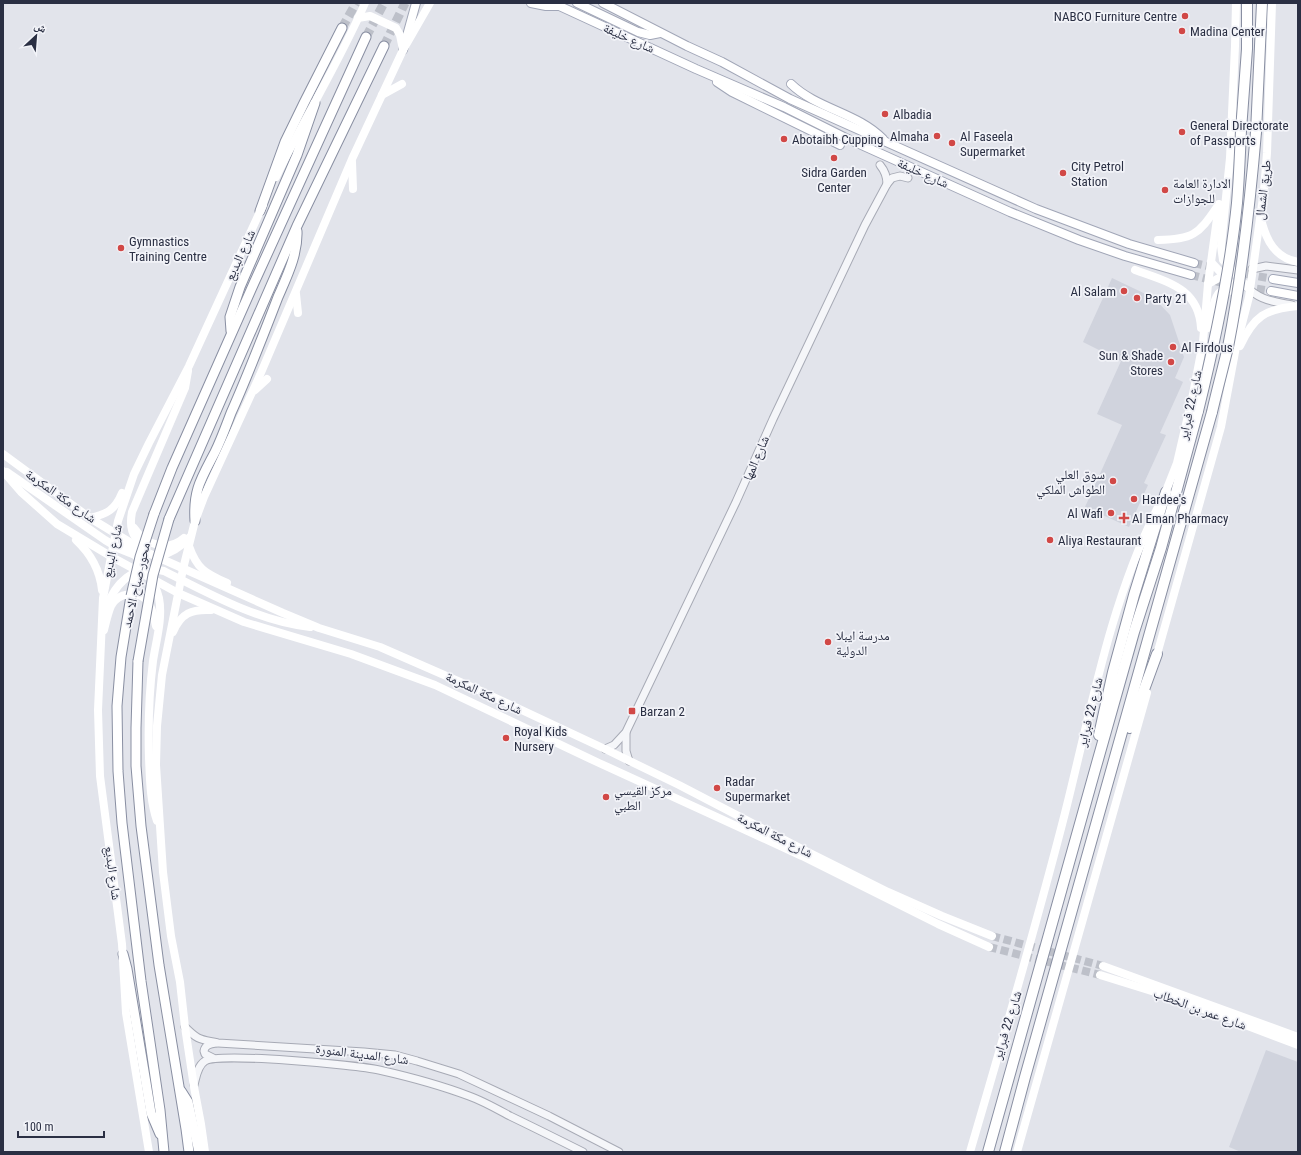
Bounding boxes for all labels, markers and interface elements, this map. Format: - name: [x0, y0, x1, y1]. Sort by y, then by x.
- place label: NABCO Furniture Centre: [1054, 9, 1177, 24]
- marker: NABCO Furniture Centre: [1180, 11, 1190, 21]
- north arrow: [16, 16, 56, 56]
- text: ش: [32, 19, 49, 37]
- street label: شارع خليفة: [600, 20, 657, 58]
- place label: Madina Center: [1190, 24, 1265, 39]
- marker: Madina Center: [1177, 26, 1187, 36]
- place label: Albadia: [893, 107, 932, 122]
- marker: Albadia: [880, 109, 890, 119]
- place label: General Directorate of Passports: [1190, 118, 1289, 148]
- marker: General Directorate of Passports: [1177, 127, 1187, 137]
- place label: Almaha: [890, 129, 929, 144]
- place label: Al Faseela Supermarket: [960, 129, 1025, 159]
- marker: Almaha: [932, 131, 942, 141]
- place label: Abotaibh Cupping: [792, 132, 883, 147]
- marker: Abotaibh Cupping: [779, 134, 789, 144]
- marker: Al Faseela Supermarket: [947, 138, 957, 148]
- marker: Sidra Garden Center: [829, 153, 839, 163]
- street label: شارع خليفة: [894, 155, 951, 193]
- place label: City Petrol Station: [1071, 159, 1124, 189]
- street label: طريق الشمال: [1252, 159, 1275, 221]
- place label: Sidra Garden Center: [801, 165, 867, 195]
- marker: City Petrol Station: [1058, 168, 1068, 178]
- place label: الادارة العامة للجوازات: [1173, 176, 1231, 207]
- marker: الادارة العامة للجوازات: [1160, 185, 1170, 195]
- street label: شارع البديع: [222, 227, 260, 284]
- place label: Gymnastics Training Centre: [129, 234, 207, 264]
- marker: Gymnastics Training Centre: [116, 243, 126, 253]
- place label: Al Salam: [1071, 284, 1116, 299]
- marker: Al Salam: [1119, 286, 1129, 296]
- place label: Party 21: [1145, 291, 1188, 306]
- marker: Party 21: [1132, 293, 1142, 303]
- place label: Al Firdous: [1181, 340, 1233, 355]
- marker: Al Firdous: [1168, 342, 1178, 352]
- place label: Sun & Shade Stores: [1099, 348, 1163, 378]
- marker: Sun & Shade Stores: [1166, 357, 1176, 367]
- street label: شارع 22 فبراير: [1175, 369, 1207, 443]
- street label: شارع المها: [740, 433, 774, 483]
- street label: شارع مكة المكرمة: [22, 466, 99, 528]
- place label: سوق العلي الطواش الملكي: [1036, 467, 1105, 500]
- marker: سوق العلي الطواش الملكي: [1108, 476, 1118, 486]
- place label: Hardee's: [1142, 492, 1186, 507]
- marker: Hardee's: [1129, 494, 1139, 504]
- place label: Al Wafi: [1067, 506, 1103, 521]
- marker: Al Wafi: [1106, 508, 1116, 518]
- place label: Al Eman Pharmacy: [1132, 511, 1229, 526]
- marker: Al Eman Pharmacy: [1119, 513, 1129, 523]
- street label: شارع البديع: [99, 523, 127, 579]
- place label: Aliya Restaurant: [1058, 533, 1142, 548]
- marker: Aliya Restaurant: [1045, 535, 1055, 545]
- street label: محور صباح الاحمد: [119, 541, 155, 629]
- place label: مدرسة ايبلا الدولية: [836, 628, 890, 659]
- marker: مدرسة ايبلا الدولية: [823, 637, 833, 647]
- street label: شارع مكة المكرمة: [443, 669, 525, 719]
- street label: شارع 22 فبراير: [1074, 676, 1108, 750]
- place label: Barzan 2: [640, 704, 685, 719]
- marker: Barzan 2: [627, 706, 637, 716]
- place label: Royal Kids Nursery: [514, 724, 567, 754]
- marker: Royal Kids Nursery: [501, 733, 511, 743]
- place label: Radar Supermarket: [725, 774, 790, 804]
- place label: مركز القيسي الطبي: [614, 783, 672, 816]
- marker: Radar Supermarket: [712, 783, 722, 793]
- marker: مركز القيسي الطبي: [601, 792, 611, 802]
- street label: شارع مكة المكرمة: [734, 810, 815, 862]
- street label: شارع البديع: [100, 845, 124, 901]
- street label: شارع عمر بن الخطاب: [1151, 985, 1249, 1035]
- street label: شارع 22 فبراير: [989, 989, 1026, 1063]
- street label: شارع المدينة المنورة: [314, 1041, 409, 1069]
- scale bar: [18, 1113, 104, 1139]
- text: 100 m: [24, 1120, 54, 1134]

